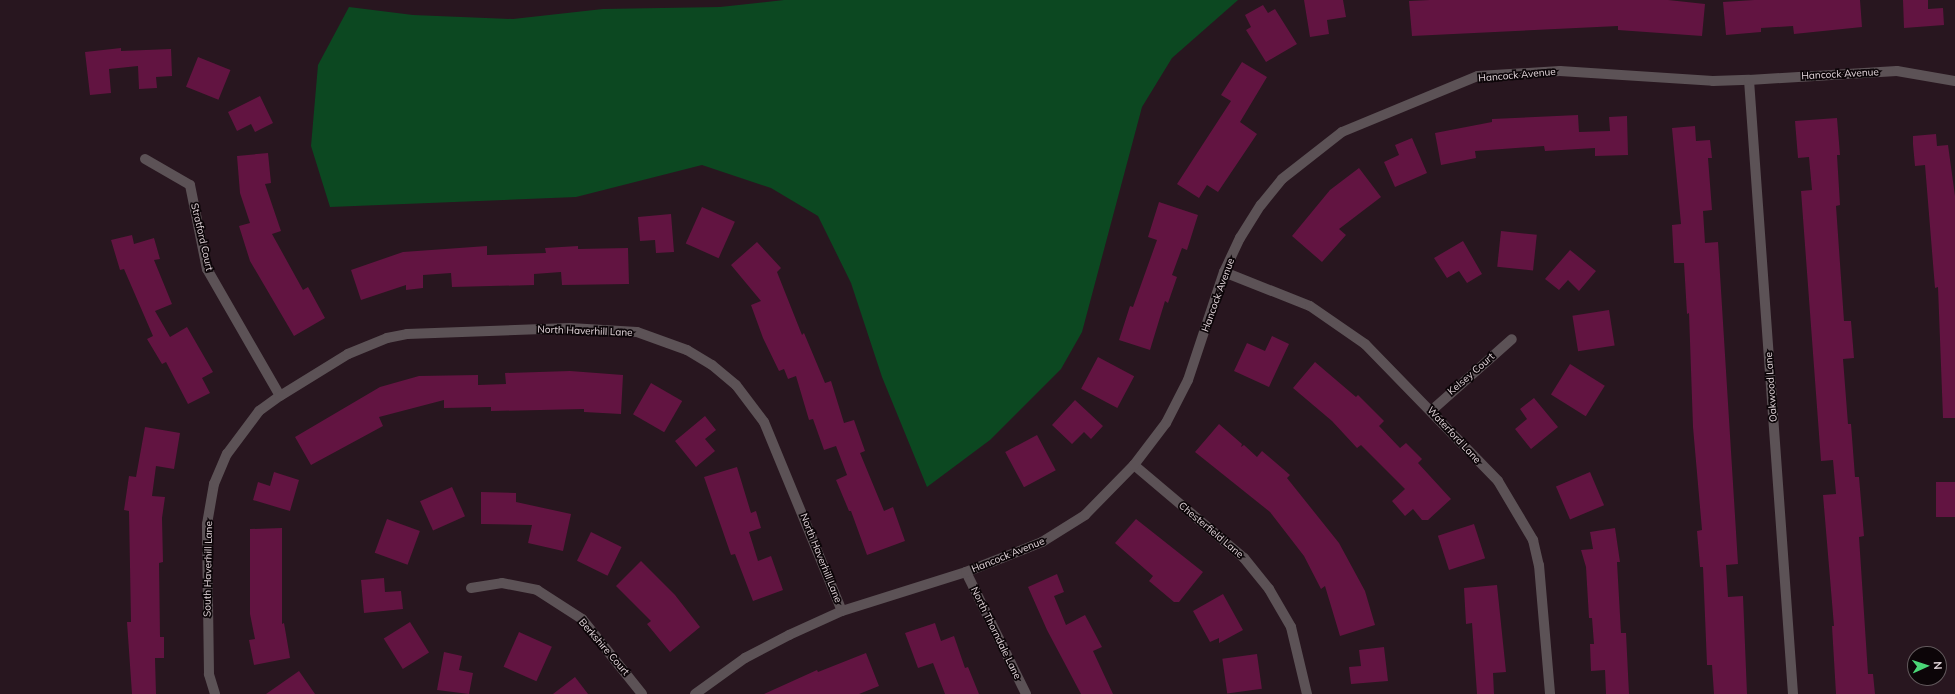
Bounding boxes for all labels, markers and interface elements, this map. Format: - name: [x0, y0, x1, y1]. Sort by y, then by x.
- street label: Hancock Avenue: [1478, 66, 1556, 84]
- street label: Hancock Avenue: [1801, 66, 1879, 82]
- street label: Stratford Court: [188, 202, 216, 272]
- street label: Hancock Avenue: [1199, 256, 1237, 334]
- street label: North Haverhill Lane: [537, 323, 633, 339]
- street label: Kelsey Court: [1445, 351, 1497, 397]
- street label: Oakwood Lane: [1763, 352, 1779, 422]
- street label: Waterford Lane: [1425, 404, 1483, 466]
- street label: Chesterfield Lane: [1176, 499, 1246, 561]
- street label: North Haverhill Lane: [798, 512, 844, 604]
- street label: South Haverhill Lane: [201, 521, 215, 617]
- street label: Hancock Avenue: [970, 535, 1046, 575]
- street label: North Thorndale Lane: [968, 585, 1024, 681]
- street label: Berkshire Court: [576, 616, 632, 678]
- north arrow: [1907, 646, 1947, 686]
- text: N: [1931, 661, 1945, 670]

